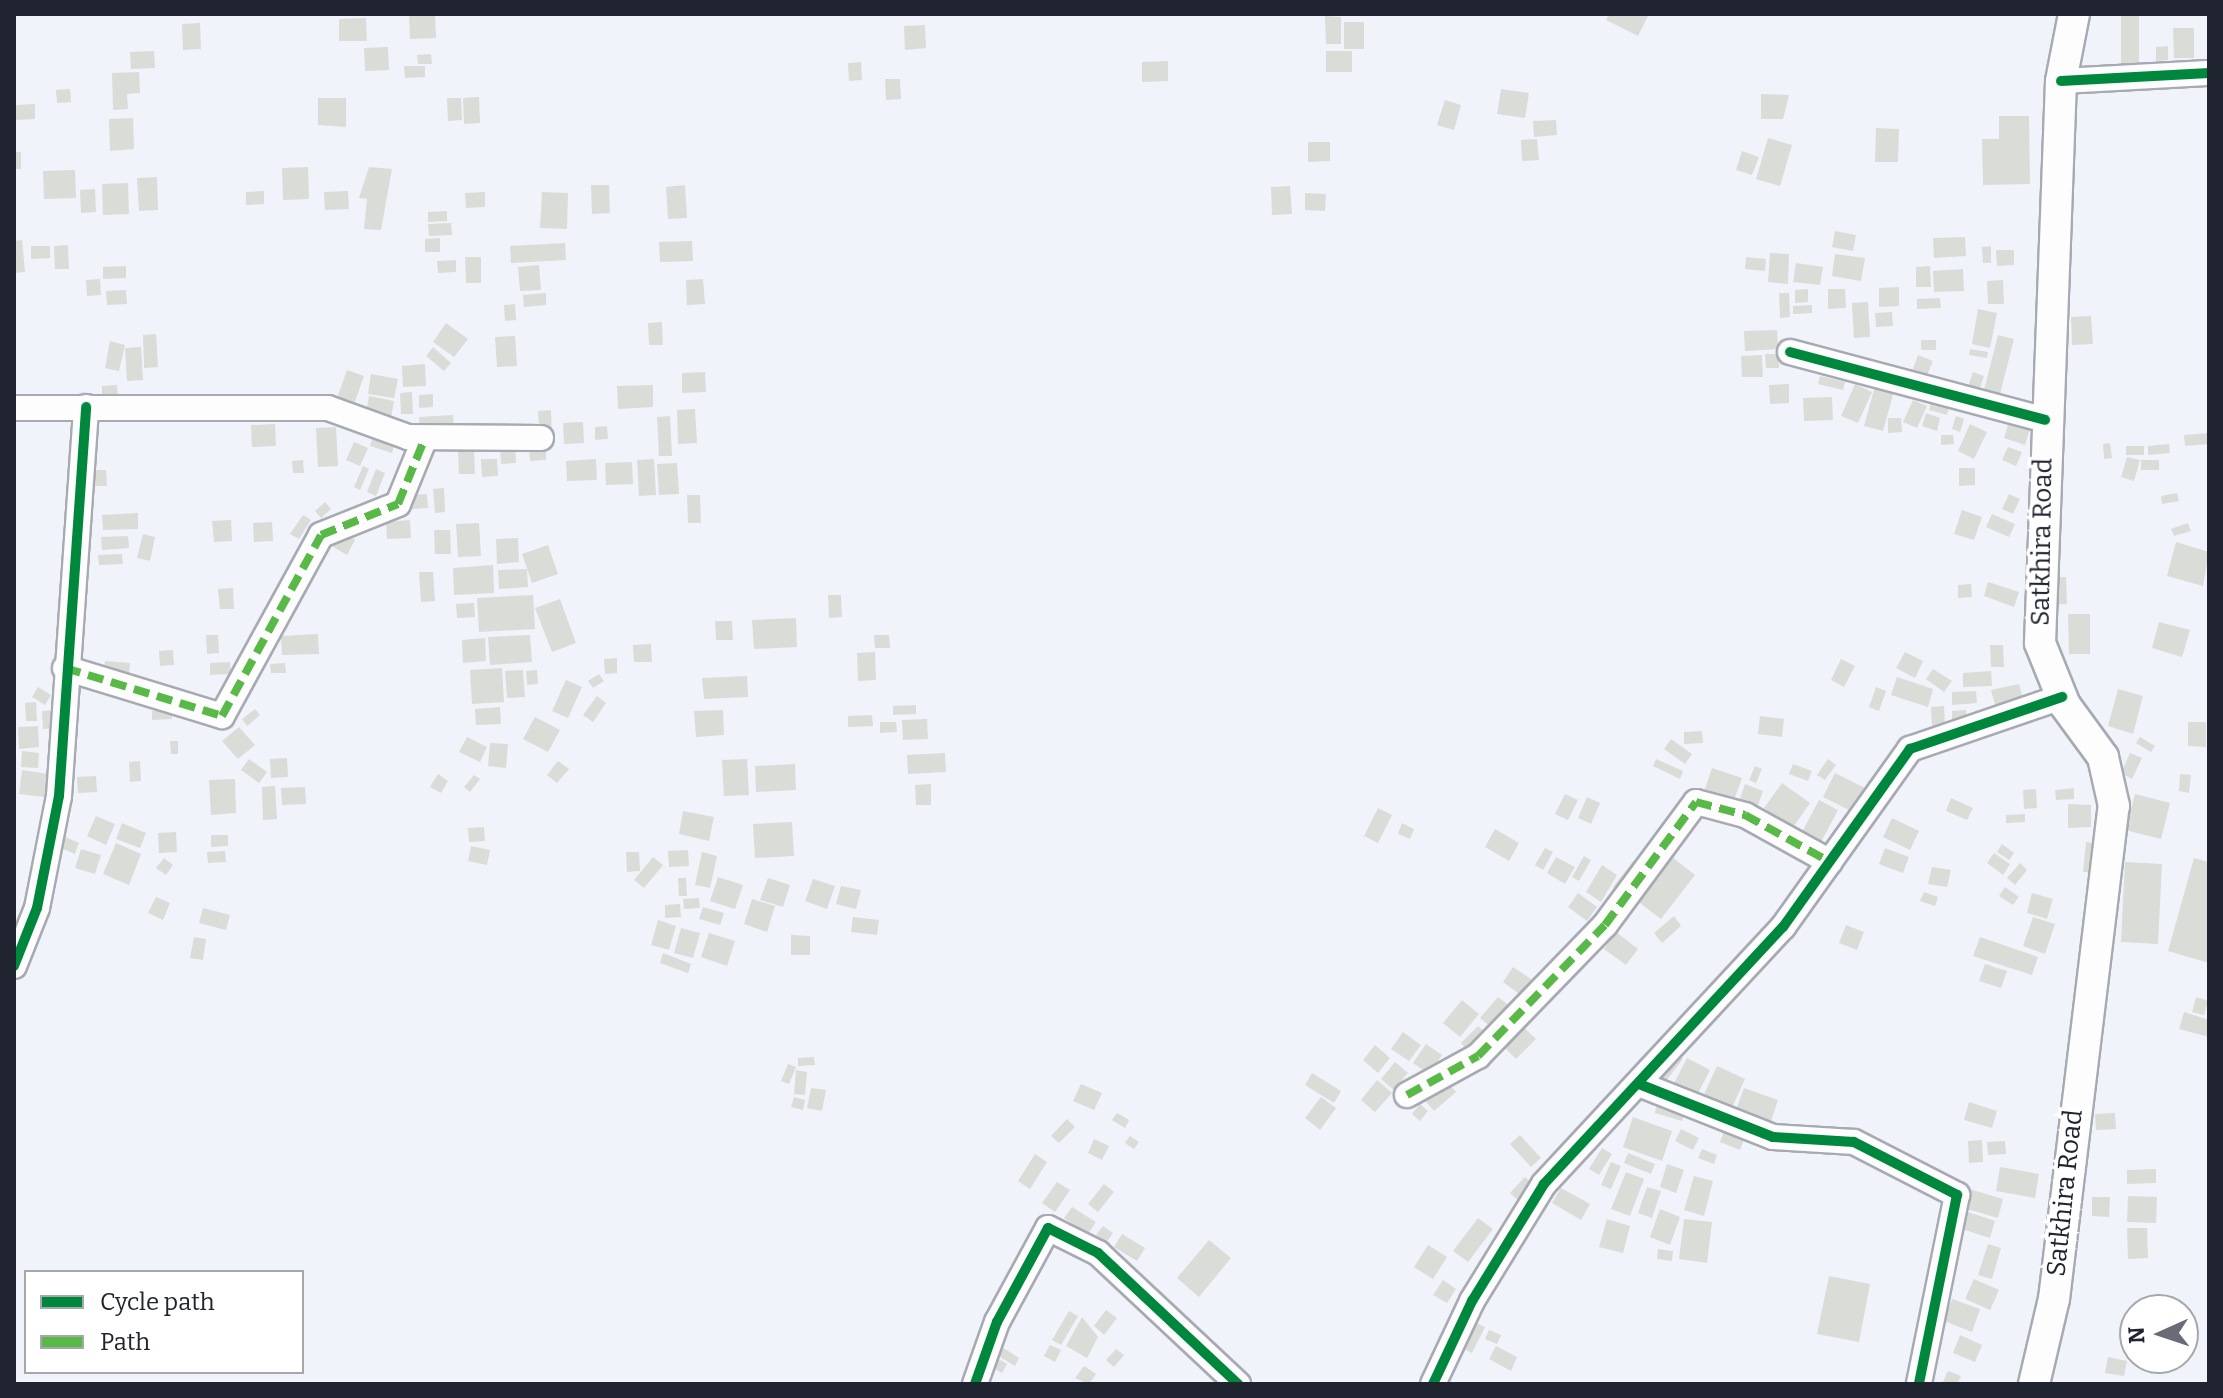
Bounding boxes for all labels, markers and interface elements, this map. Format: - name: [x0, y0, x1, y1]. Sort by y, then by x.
- street label: Satkhira Road: [2025, 458, 2059, 626]
- street label: Satkhira Road: [2041, 1108, 2089, 1278]
- legend: [24, 1270, 304, 1374]
- text: Cycle path: [100, 1288, 215, 1316]
- north arrow: [2119, 1294, 2199, 1374]
- text: N: [2123, 1326, 2150, 1344]
- text: Path: [100, 1328, 150, 1356]

